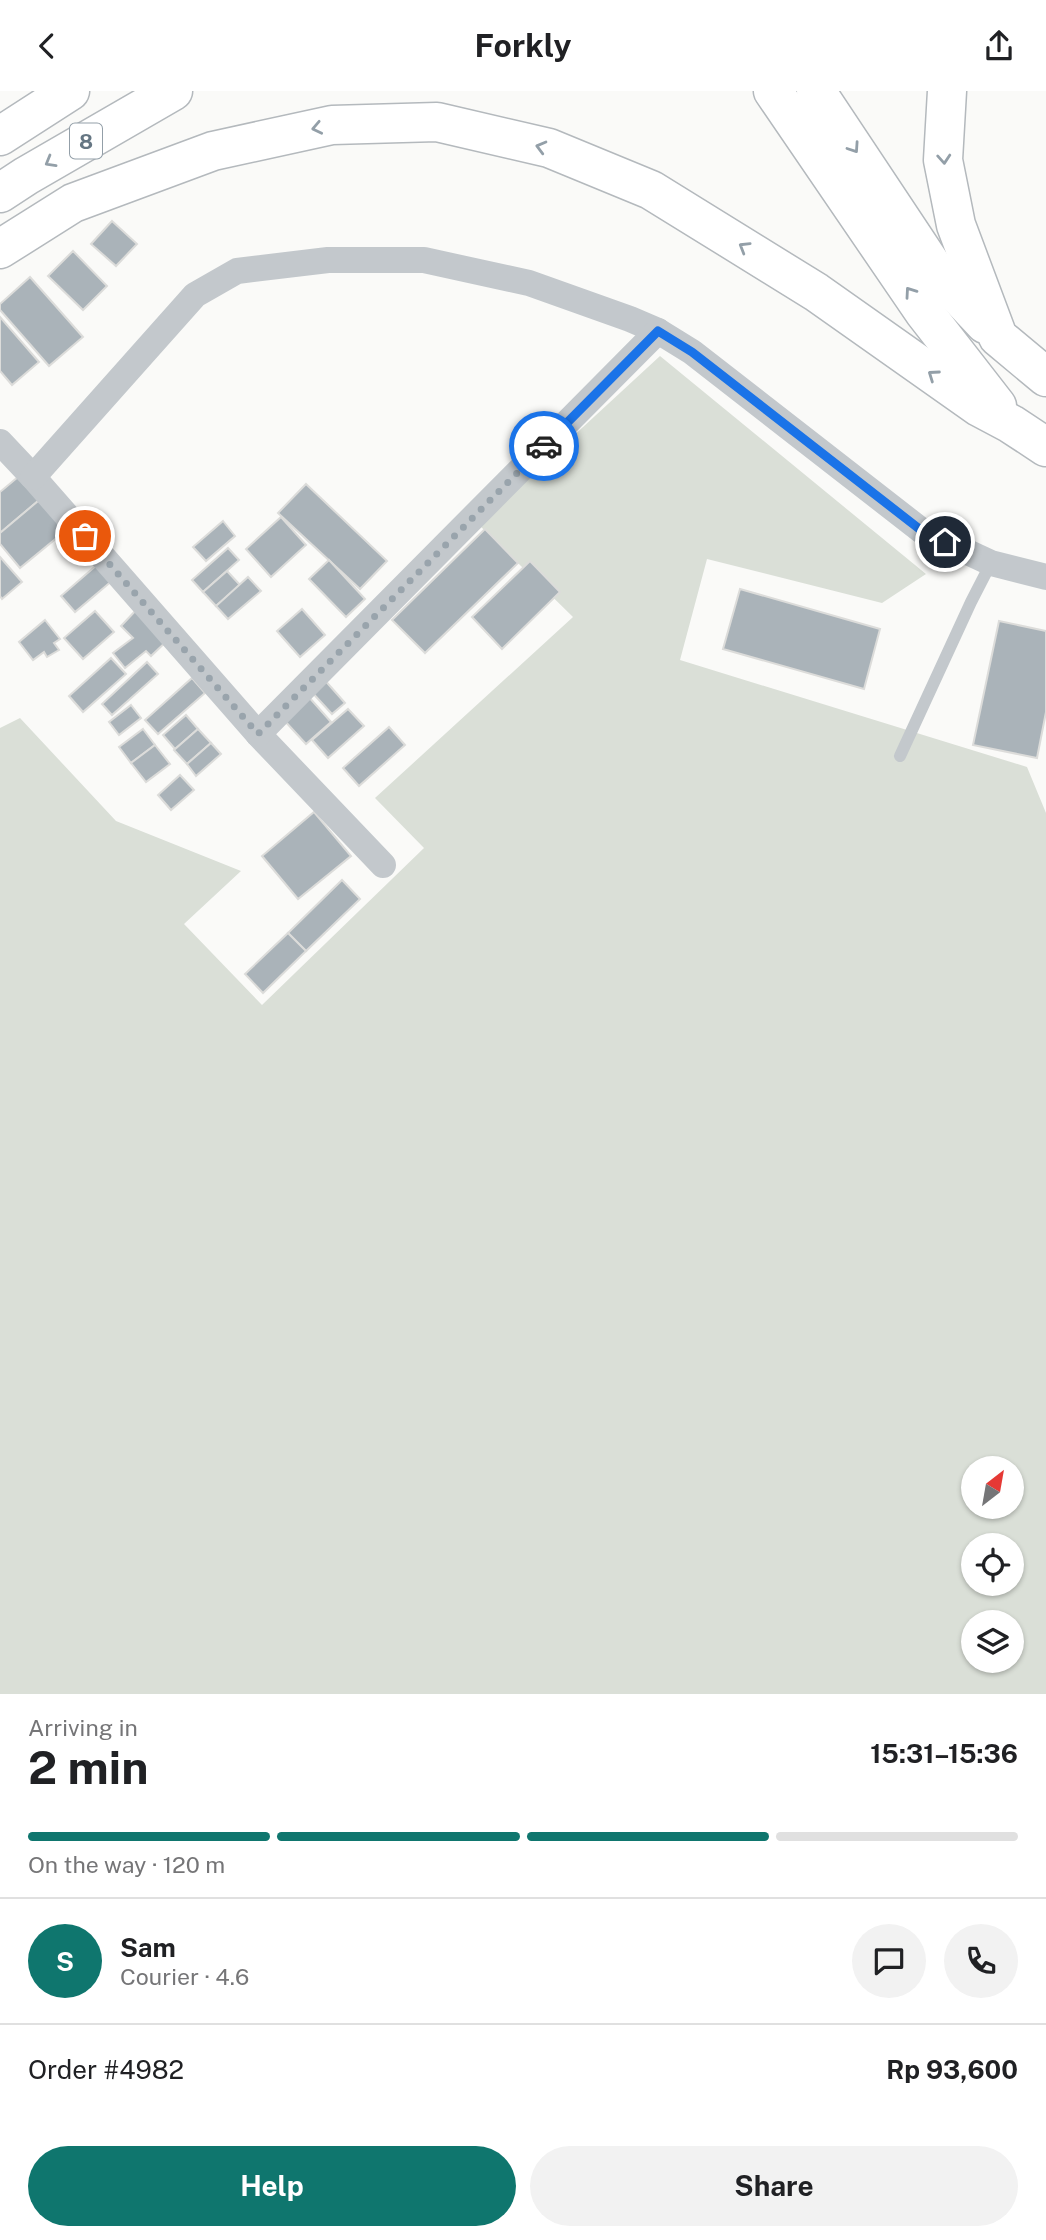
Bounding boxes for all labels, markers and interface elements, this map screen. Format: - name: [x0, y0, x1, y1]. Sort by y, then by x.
- icon: back: [28, 27, 66, 65]
- text: Forkly: [475, 27, 571, 64]
- icon: share: [980, 27, 1018, 65]
- one-way arrow: [311, 120, 323, 135]
- road number: 8: [70, 123, 102, 159]
- one-way arrow: [535, 140, 547, 155]
- one-way arrow: [846, 140, 858, 153]
- one-way arrow: [45, 154, 57, 167]
- one-way arrow: [936, 154, 951, 165]
- one-way arrow: [739, 242, 752, 255]
- one-way arrow: [906, 287, 918, 300]
- one-way arrow: [928, 370, 941, 383]
- courier: [509, 411, 579, 481]
- icon: car: [525, 427, 563, 465]
- pin: [55, 506, 115, 566]
- pin: [915, 512, 975, 572]
- icon: bag: [66, 517, 104, 555]
- icon: home: [926, 523, 964, 561]
- north arrow: [961, 1456, 1024, 1519]
- map controls: [961, 1456, 1024, 1673]
- button: locate: [961, 1533, 1024, 1596]
- button: layers: [961, 1610, 1024, 1673]
- text: Arriving in: [28, 1714, 138, 1741]
- text: 15:31–15:36: [870, 1738, 1018, 1769]
- text: 2 min: [28, 1740, 148, 1794]
- text: On the way · 120 m: [28, 1851, 225, 1878]
- button: chat: [852, 1924, 926, 1998]
- button: phone: [944, 1924, 1018, 1998]
- text: Sam: [120, 1932, 176, 1963]
- text: S: [56, 1946, 74, 1977]
- text: Courier · 4.6: [120, 1963, 249, 1990]
- text: Order #4982: [28, 2054, 184, 2085]
- text: Rp 93,600: [886, 2054, 1018, 2085]
- button: Help: [28, 2146, 516, 2226]
- button: Share: [530, 2146, 1018, 2226]

